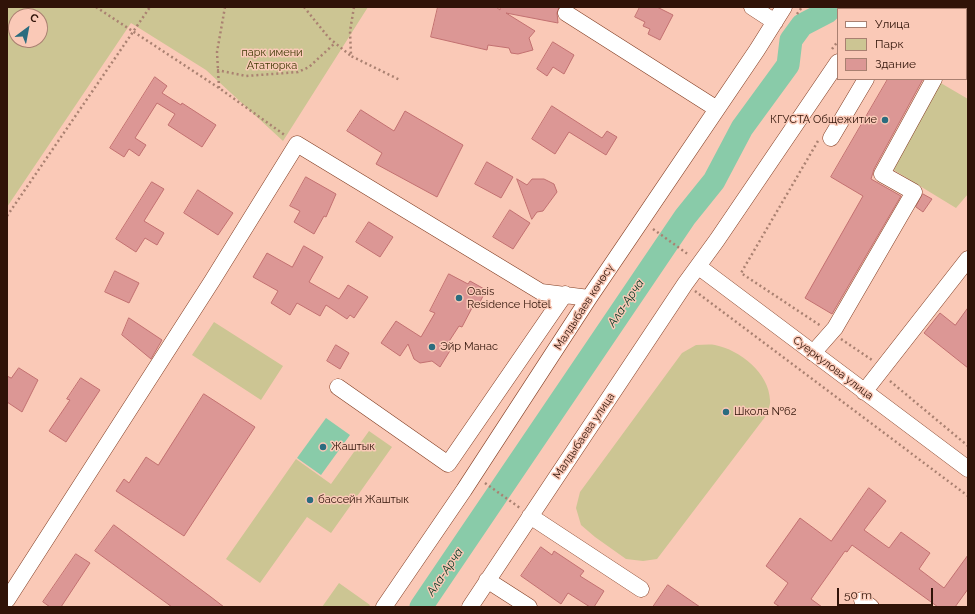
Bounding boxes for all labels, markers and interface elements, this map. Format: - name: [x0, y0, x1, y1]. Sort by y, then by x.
- north arrow: [8, 8, 48, 48]
- legend: [837, 8, 967, 80]
- text: С: [27, 11, 41, 26]
- text: Улица: [875, 17, 910, 31]
- text: Парк: [875, 37, 904, 51]
- park label: парк имени Ататюрка: [241, 46, 303, 72]
- text: Здание: [875, 57, 916, 71]
- place label: КГУСТА Общежитие: [770, 113, 877, 127]
- marker: КГУСТА Общежитие: [880, 115, 890, 125]
- street label: Малдыбаев көчөсү: [551, 262, 617, 352]
- water label: Ала-Арча: [605, 276, 647, 330]
- place label: Oasis Residence Hotel: [467, 285, 551, 311]
- marker: Oasis Residence Hotel: [454, 293, 464, 303]
- street label: Суеркулова улица: [790, 334, 876, 402]
- place label: Эйр Манас: [440, 340, 498, 354]
- marker: Эйр Манас: [427, 342, 437, 352]
- street label: Малдыбаева улица: [550, 391, 618, 481]
- place label: Школа №62: [734, 405, 796, 419]
- marker: Школа №62: [721, 407, 731, 417]
- place label: Жаштык: [331, 440, 375, 454]
- marker: Жаштык: [318, 442, 328, 452]
- place label: бассейн Жаштык: [318, 493, 409, 507]
- marker: бассейн Жаштык: [305, 495, 315, 505]
- water label: Ала-Арча: [424, 545, 466, 599]
- scale bar: [839, 580, 935, 606]
- text: 50 m: [844, 588, 872, 602]

